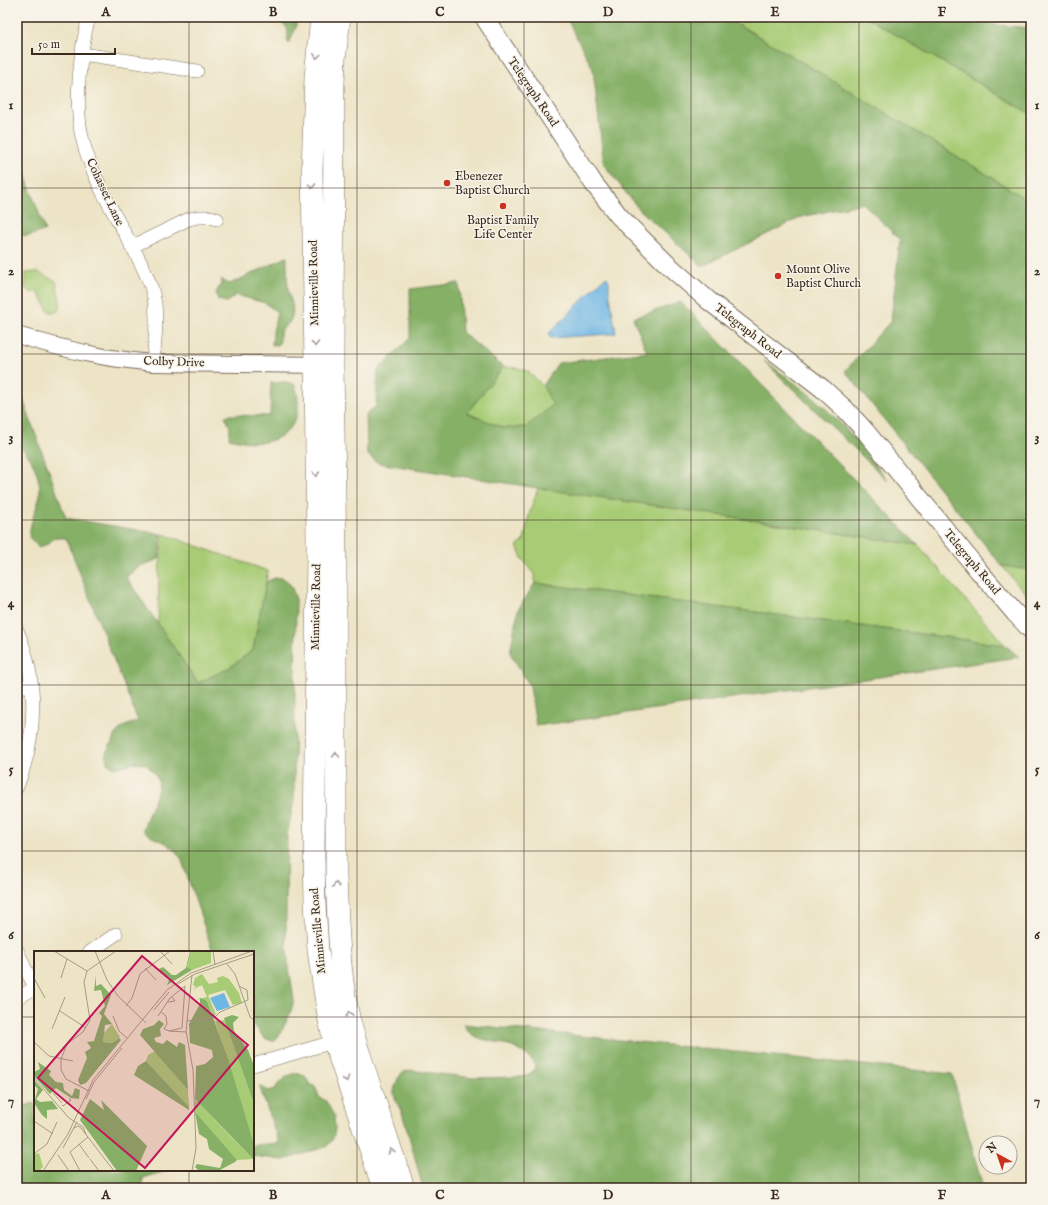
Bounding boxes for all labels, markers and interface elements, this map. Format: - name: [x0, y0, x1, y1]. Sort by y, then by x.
- text: A: [101, 4, 112, 21]
- text: B: [269, 4, 278, 21]
- text: C: [435, 4, 445, 21]
- text: D: [603, 4, 614, 21]
- text: E: [770, 4, 780, 21]
- text: F: [938, 4, 947, 21]
- scale bar: [32, 30, 115, 56]
- text: 50 m: [38, 37, 60, 52]
- one-way arrow: [313, 53, 322, 59]
- street label: Telegraph Road: [503, 54, 562, 131]
- text: 1: [9, 97, 14, 114]
- text: 1: [1035, 97, 1040, 114]
- street label: Cohasset Lane: [83, 156, 127, 229]
- place label: Ebenezer Baptist Church: [455, 169, 531, 199]
- marker: Ebenezer Baptist Church: [442, 178, 452, 188]
- one-way arrow: [308, 183, 316, 189]
- marker: Baptist Family Life Center: [498, 201, 508, 211]
- place label: Baptist Family Life Center: [467, 213, 539, 242]
- street label: Minnieville Road: [306, 239, 322, 326]
- place label: Mount Olive Baptist Church: [786, 262, 862, 292]
- text: 2: [8, 263, 14, 280]
- text: 2: [1034, 263, 1040, 280]
- marker: Mount Olive Baptist Church: [773, 271, 783, 281]
- street label: Telegraph Road: [711, 300, 785, 363]
- one-way arrow: [311, 341, 319, 347]
- street label: Colby Drive: [143, 353, 205, 371]
- text: 3: [9, 429, 14, 446]
- text: 3: [1035, 429, 1040, 446]
- one-way arrow: [312, 471, 320, 477]
- street label: Telegraph Road: [940, 526, 1004, 599]
- street label: Minnieville Road: [308, 563, 324, 650]
- text: 4: [8, 595, 15, 612]
- text: 4: [1034, 595, 1041, 612]
- one-way arrow: [332, 752, 340, 758]
- text: 5: [9, 761, 14, 778]
- text: 5: [1035, 761, 1040, 778]
- one-way arrow: [332, 882, 340, 888]
- street label: Minnieville Road: [307, 887, 329, 975]
- text: 6: [8, 927, 14, 944]
- text: 6: [1034, 927, 1040, 944]
- inset map: [34, 951, 254, 1171]
- one-way arrow: [345, 1011, 353, 1017]
- one-way arrow: [341, 1075, 350, 1082]
- text: 7: [8, 1093, 14, 1110]
- text: 7: [1034, 1093, 1040, 1110]
- north arrow: [978, 1135, 1018, 1175]
- text: N: [983, 1139, 1001, 1157]
- one-way arrow: [388, 1148, 396, 1155]
- text: A: [101, 1187, 112, 1204]
- text: B: [269, 1187, 278, 1204]
- text: C: [435, 1187, 445, 1204]
- text: D: [603, 1187, 614, 1204]
- text: E: [770, 1187, 780, 1204]
- text: F: [938, 1187, 947, 1204]

